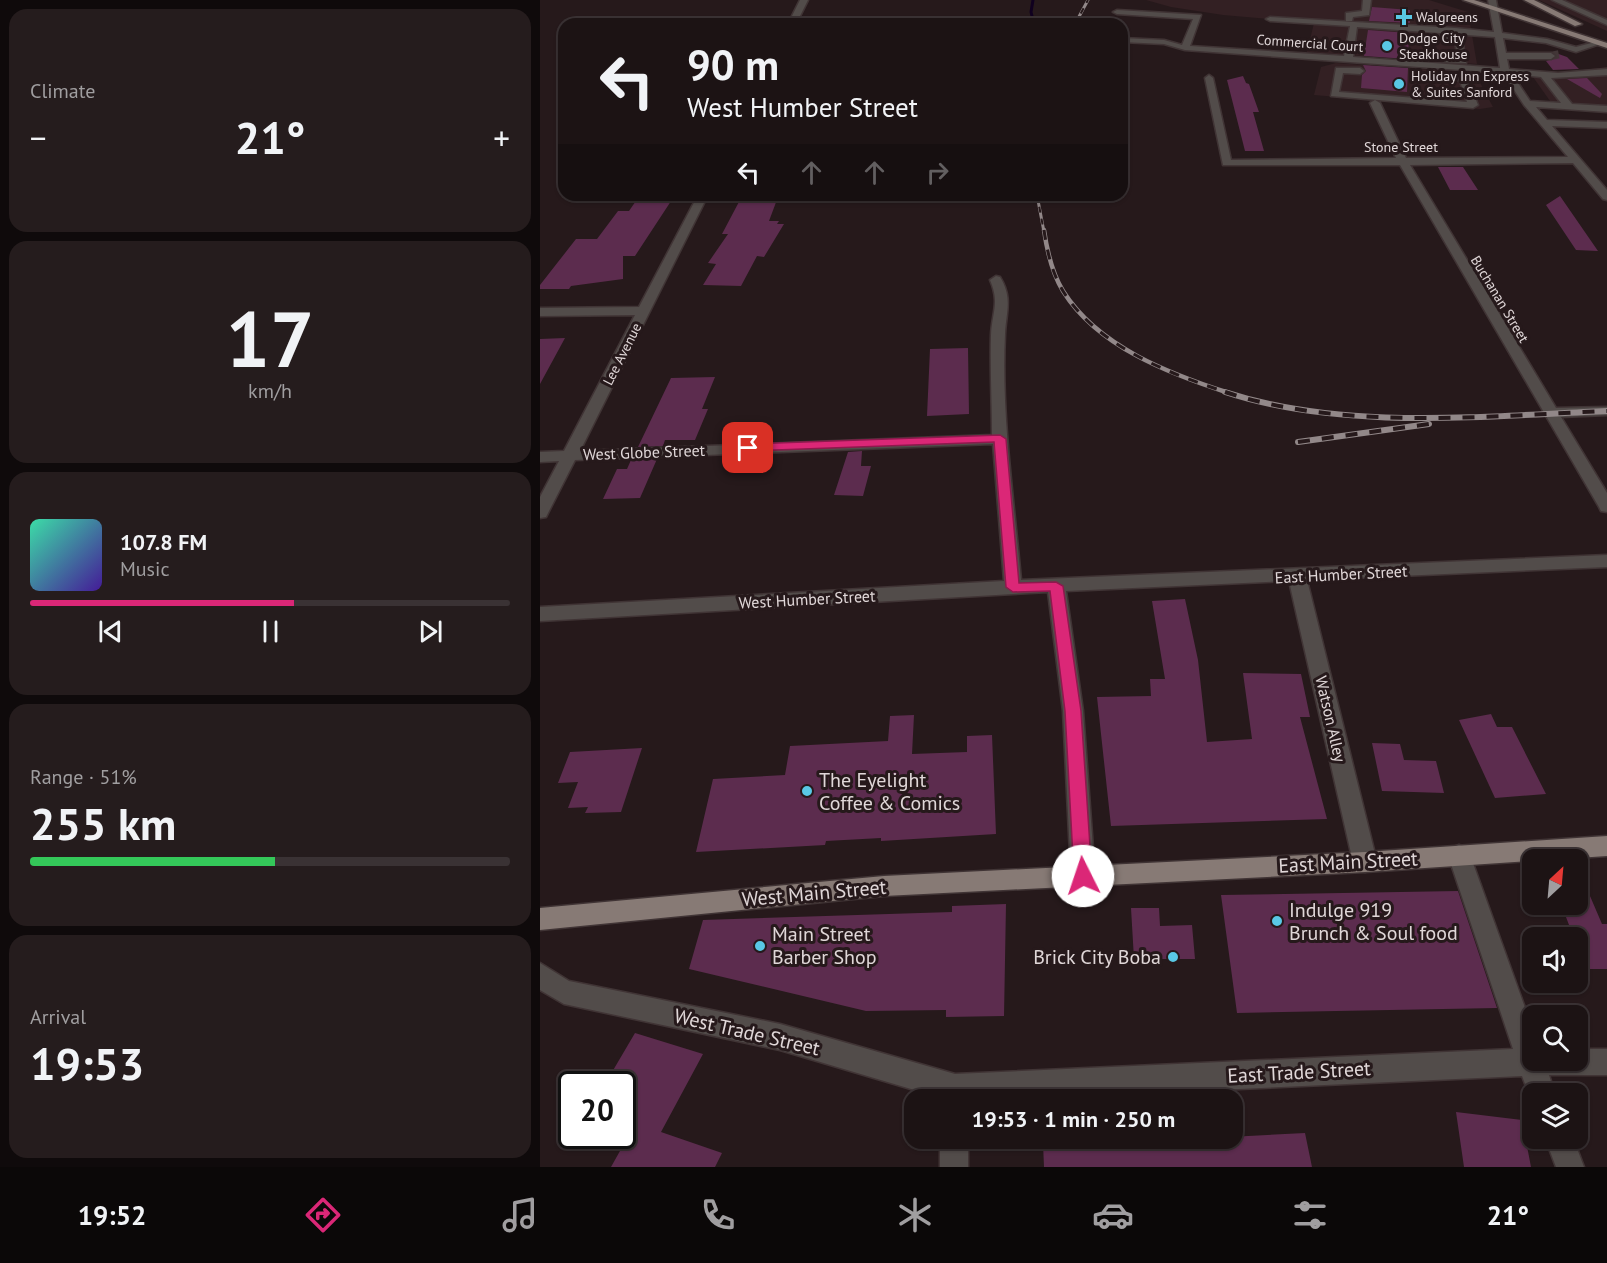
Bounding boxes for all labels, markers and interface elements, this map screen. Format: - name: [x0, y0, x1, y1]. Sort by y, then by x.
- place label: Walgreens: [1416, 8, 1478, 26]
- marker: Walgreens: [1397, 10, 1411, 24]
- place label: Dodge City Steakhouse: [1399, 29, 1468, 63]
- street label: Commercial Court: [1256, 30, 1364, 56]
- text: 90 m: [687, 37, 779, 92]
- marker: Dodge City Steakhouse: [1380, 39, 1394, 53]
- icon: left: [588, 42, 666, 120]
- place label: Holiday Inn Express & Suites Sanford: [1411, 67, 1529, 101]
- marker: Holiday Inn Express & Suites Sanford: [1392, 77, 1406, 91]
- text: Climate: [30, 78, 96, 104]
- text: West Humber Street: [687, 90, 918, 124]
- text: 21°: [235, 108, 305, 166]
- text: −: [30, 116, 47, 159]
- text: +: [493, 116, 510, 159]
- street label: Stone Street: [1364, 138, 1438, 156]
- icon: left: [732, 156, 765, 189]
- icon: ahead: [795, 156, 828, 189]
- icon: ahead: [858, 156, 891, 189]
- icon: right: [921, 156, 954, 189]
- street label: Buchanan Street: [1467, 252, 1533, 346]
- text: 17: [226, 288, 314, 389]
- street label: Lee Avenue: [599, 320, 645, 388]
- text: km/h: [248, 378, 292, 404]
- pin: [722, 422, 773, 473]
- icon: arrive: [731, 431, 764, 464]
- street label: West Globe Street: [583, 440, 706, 464]
- text: 107.8 FM: [120, 528, 207, 556]
- text: Music: [120, 556, 169, 582]
- street label: East Humber Street: [1274, 561, 1408, 587]
- street label: West Humber Street: [738, 585, 876, 613]
- icon: previous: [94, 615, 127, 648]
- icon: pause: [254, 615, 287, 648]
- icon: next: [414, 615, 447, 648]
- street label: Watson Alley: [1311, 674, 1351, 765]
- text: Range · 51%: [30, 764, 137, 790]
- place label: The Eyelight Coffee & Comics: [819, 767, 960, 816]
- marker: The Eyelight Coffee & Comics: [800, 784, 814, 798]
- text: 255 km: [30, 794, 176, 852]
- position arrow: [1051, 844, 1115, 908]
- street label: East Main Street: [1278, 845, 1419, 879]
- north arrow: [1522, 849, 1588, 915]
- map controls: [1522, 849, 1588, 1149]
- street label: West Main Street: [741, 874, 888, 912]
- place label: Indulge 919 Brunch & Soul food: [1289, 897, 1458, 946]
- marker: Indulge 919 Brunch & Soul food: [1270, 914, 1284, 928]
- place label: Main Street Barber Shop: [772, 921, 877, 970]
- button: sound: [1522, 927, 1588, 993]
- marker: Main Street Barber Shop: [753, 939, 767, 953]
- place label: Brick City Boba: [1033, 944, 1161, 970]
- marker: Brick City Boba: [1166, 950, 1180, 964]
- street label: West Trade Street: [672, 1003, 823, 1061]
- text: Arrival: [30, 1004, 86, 1030]
- button: search: [1522, 1005, 1588, 1071]
- text: 19:53: [30, 1034, 144, 1092]
- street label: East Trade Street: [1227, 1055, 1372, 1089]
- speed limit sign: 20: [558, 1071, 636, 1149]
- button: layers: [1522, 1083, 1588, 1149]
- text: 19:53 · 1 min · 250 m: [972, 1105, 1175, 1133]
- icon: directions: [302, 1194, 344, 1236]
- icon: music: [499, 1194, 541, 1236]
- icon: phone: [697, 1194, 739, 1236]
- icon: climate: [894, 1194, 936, 1236]
- icon: car: [1092, 1194, 1134, 1236]
- icon: filters: [1289, 1194, 1331, 1236]
- text: 19:52: [78, 1198, 146, 1232]
- text: 21°: [1487, 1198, 1529, 1232]

